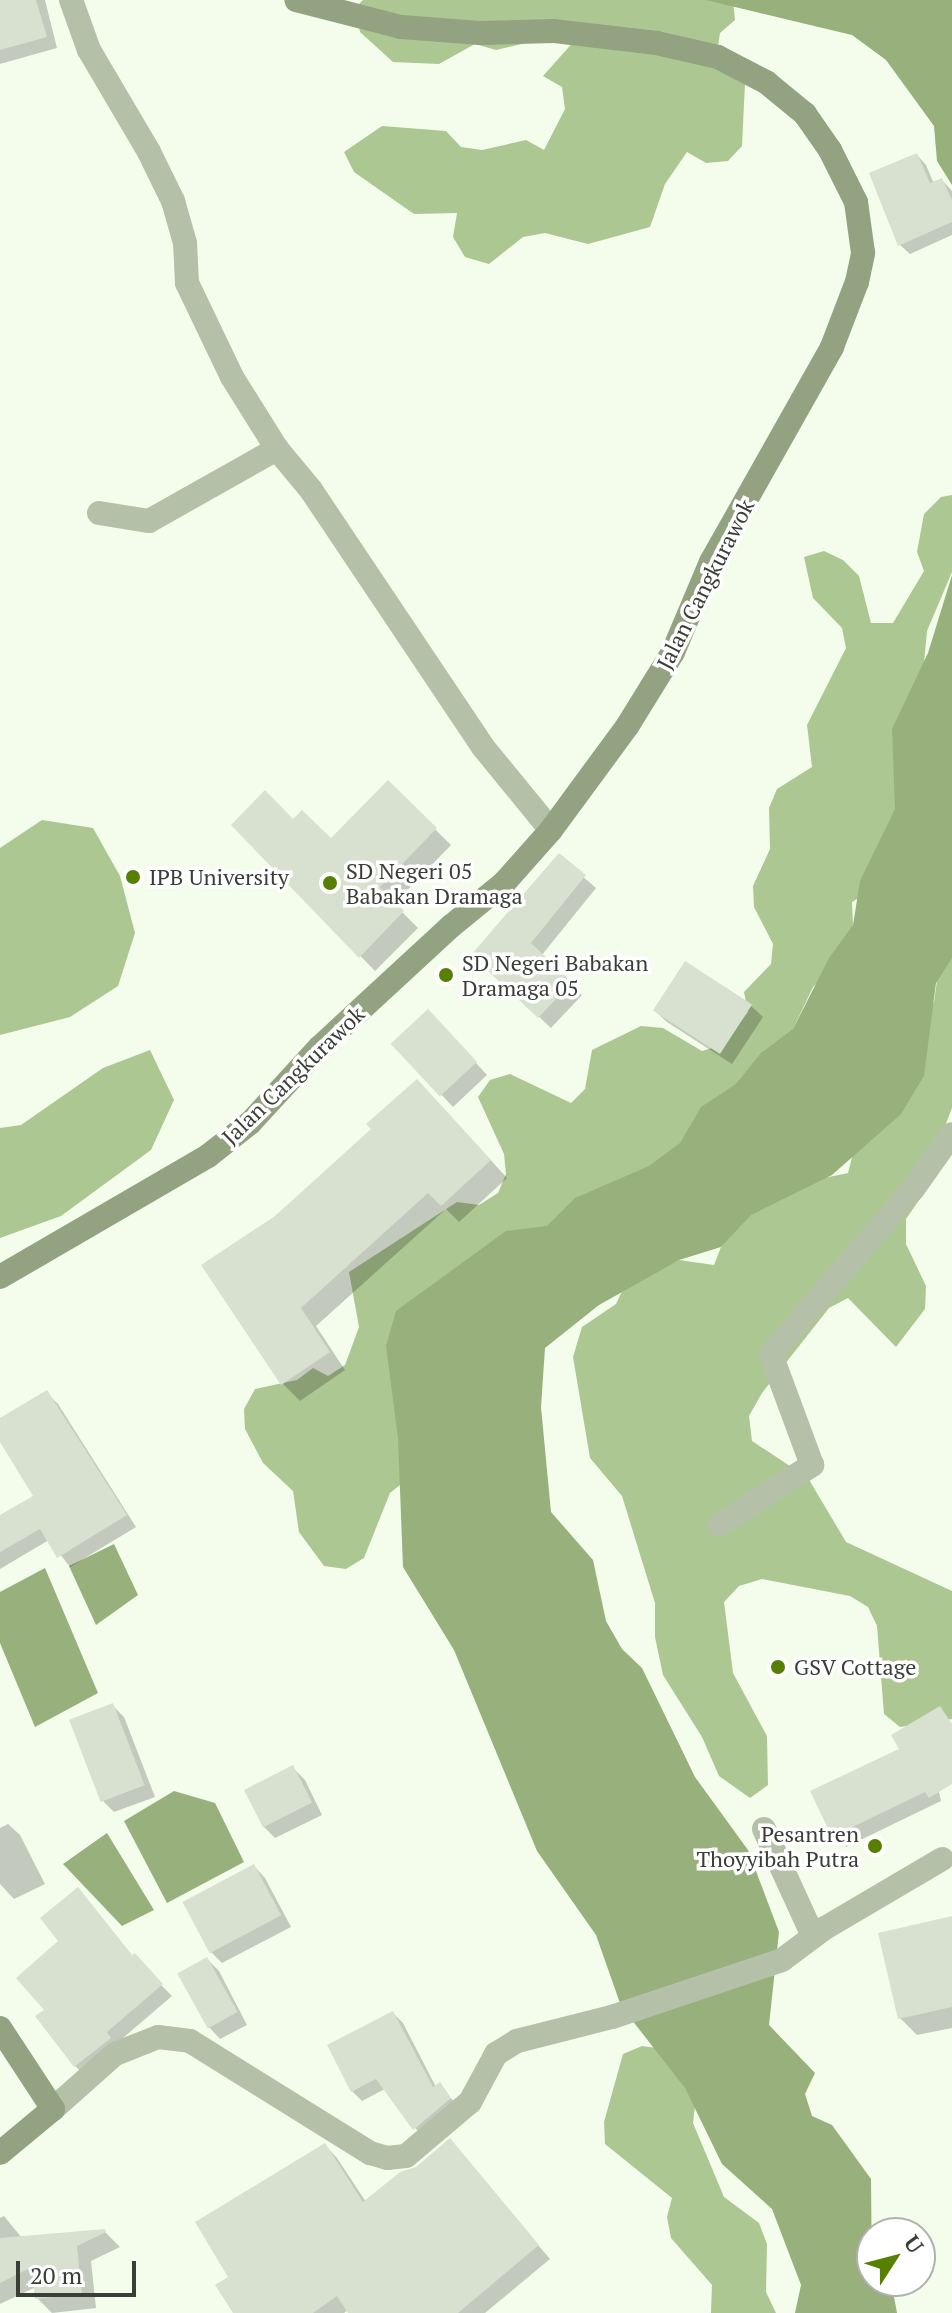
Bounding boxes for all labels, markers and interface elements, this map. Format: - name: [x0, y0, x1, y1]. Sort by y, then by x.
- street label: Jalan Cangkurawok: [651, 494, 759, 674]
- place label: SD Negeri 05 Babakan Dramaga: [346, 857, 523, 908]
- place label: IPB University: [149, 864, 289, 890]
- marker: IPB University: [124, 868, 142, 886]
- marker: SD Negeri 05 Babakan Dramaga: [321, 874, 339, 892]
- place label: SD Negeri Babakan Dramaga 05: [462, 949, 648, 1000]
- marker: SD Negeri Babakan Dramaga 05: [437, 966, 455, 984]
- street label: Jalan Cangkurawok: [216, 1000, 370, 1150]
- place label: GSV Cottage: [794, 1654, 917, 1680]
- marker: GSV Cottage: [769, 1658, 787, 1676]
- place label: Pesantren Thoyyibah Putra: [696, 1820, 859, 1872]
- marker: Pesantren Thoyyibah Putra: [866, 1837, 884, 1855]
- north arrow: [856, 2217, 936, 2297]
- text: U: [898, 2229, 931, 2259]
- scale bar: [20, 2245, 140, 2295]
- text: 20 m: [30, 2259, 82, 2291]

